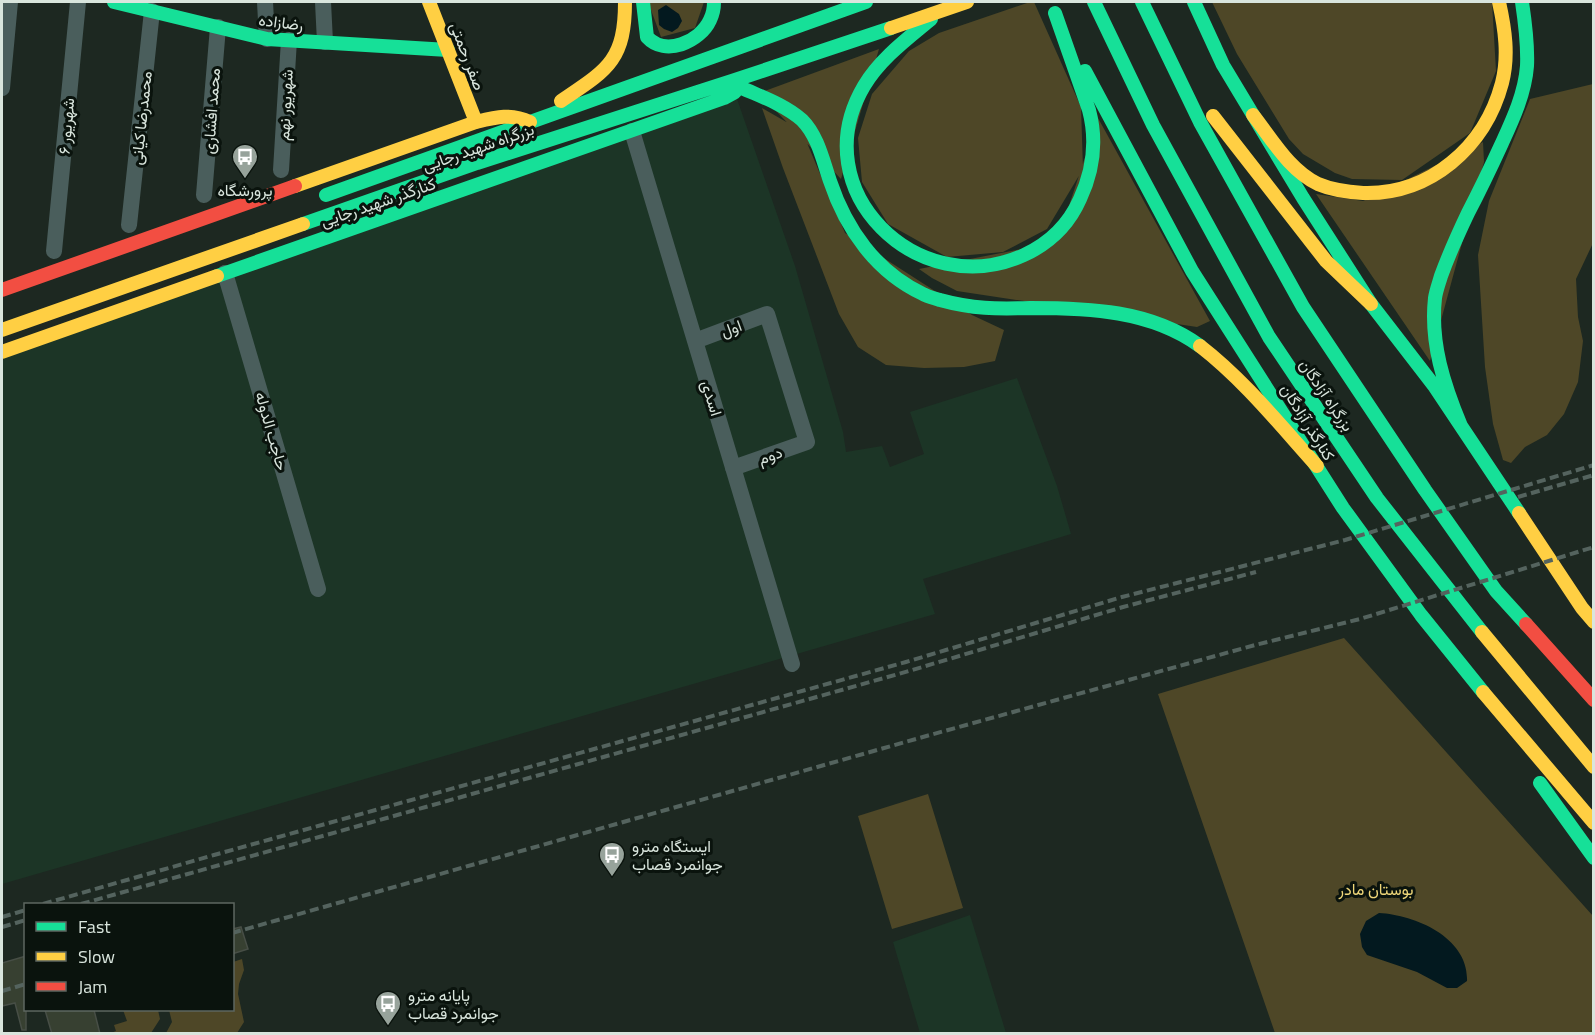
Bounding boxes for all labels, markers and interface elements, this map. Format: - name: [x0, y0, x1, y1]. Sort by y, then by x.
- street label: رضازاده: [257, 7, 305, 37]
- street label: صفر رحمتی: [444, 18, 492, 94]
- street label: محمد افشاری: [196, 67, 226, 155]
- street label: شهریور نهم: [271, 69, 299, 141]
- street label: محمدرضا کیانی: [124, 70, 158, 166]
- street label: شهریور ۶: [52, 97, 80, 155]
- street label: بزرگراه شهید رجایی: [419, 117, 537, 177]
- bus stop icon: پرورشگاه: [230, 142, 260, 180]
- street label: کنارگذر شهید رجایی: [317, 171, 439, 233]
- place label: پرورشگاه: [217, 178, 273, 202]
- street label: اول: [717, 313, 745, 343]
- street label: بزرگراه آزادگان: [1294, 354, 1360, 436]
- street label: اسدی: [695, 377, 729, 419]
- street label: کنارگذر آزادگان: [1275, 379, 1341, 465]
- street label: حاجب الدوله: [249, 389, 295, 473]
- street label: دوم: [755, 440, 785, 470]
- place label: ایستگاه مترو جوانمرد قصاب: [632, 834, 723, 876]
- bus stop icon: ایستگاه مترو جوانمرد قصاب: [597, 840, 627, 878]
- park label: بوستان مادر: [1338, 877, 1413, 901]
- legend: [24, 903, 234, 1011]
- text: Fast: [78, 913, 111, 940]
- text: Slow: [78, 943, 115, 970]
- text: Jam: [78, 973, 107, 1000]
- place label: پایانه مترو جوانمرد قصاب: [408, 983, 499, 1025]
- bus stop icon: پایانه مترو جوانمرد قصاب: [373, 989, 403, 1027]

